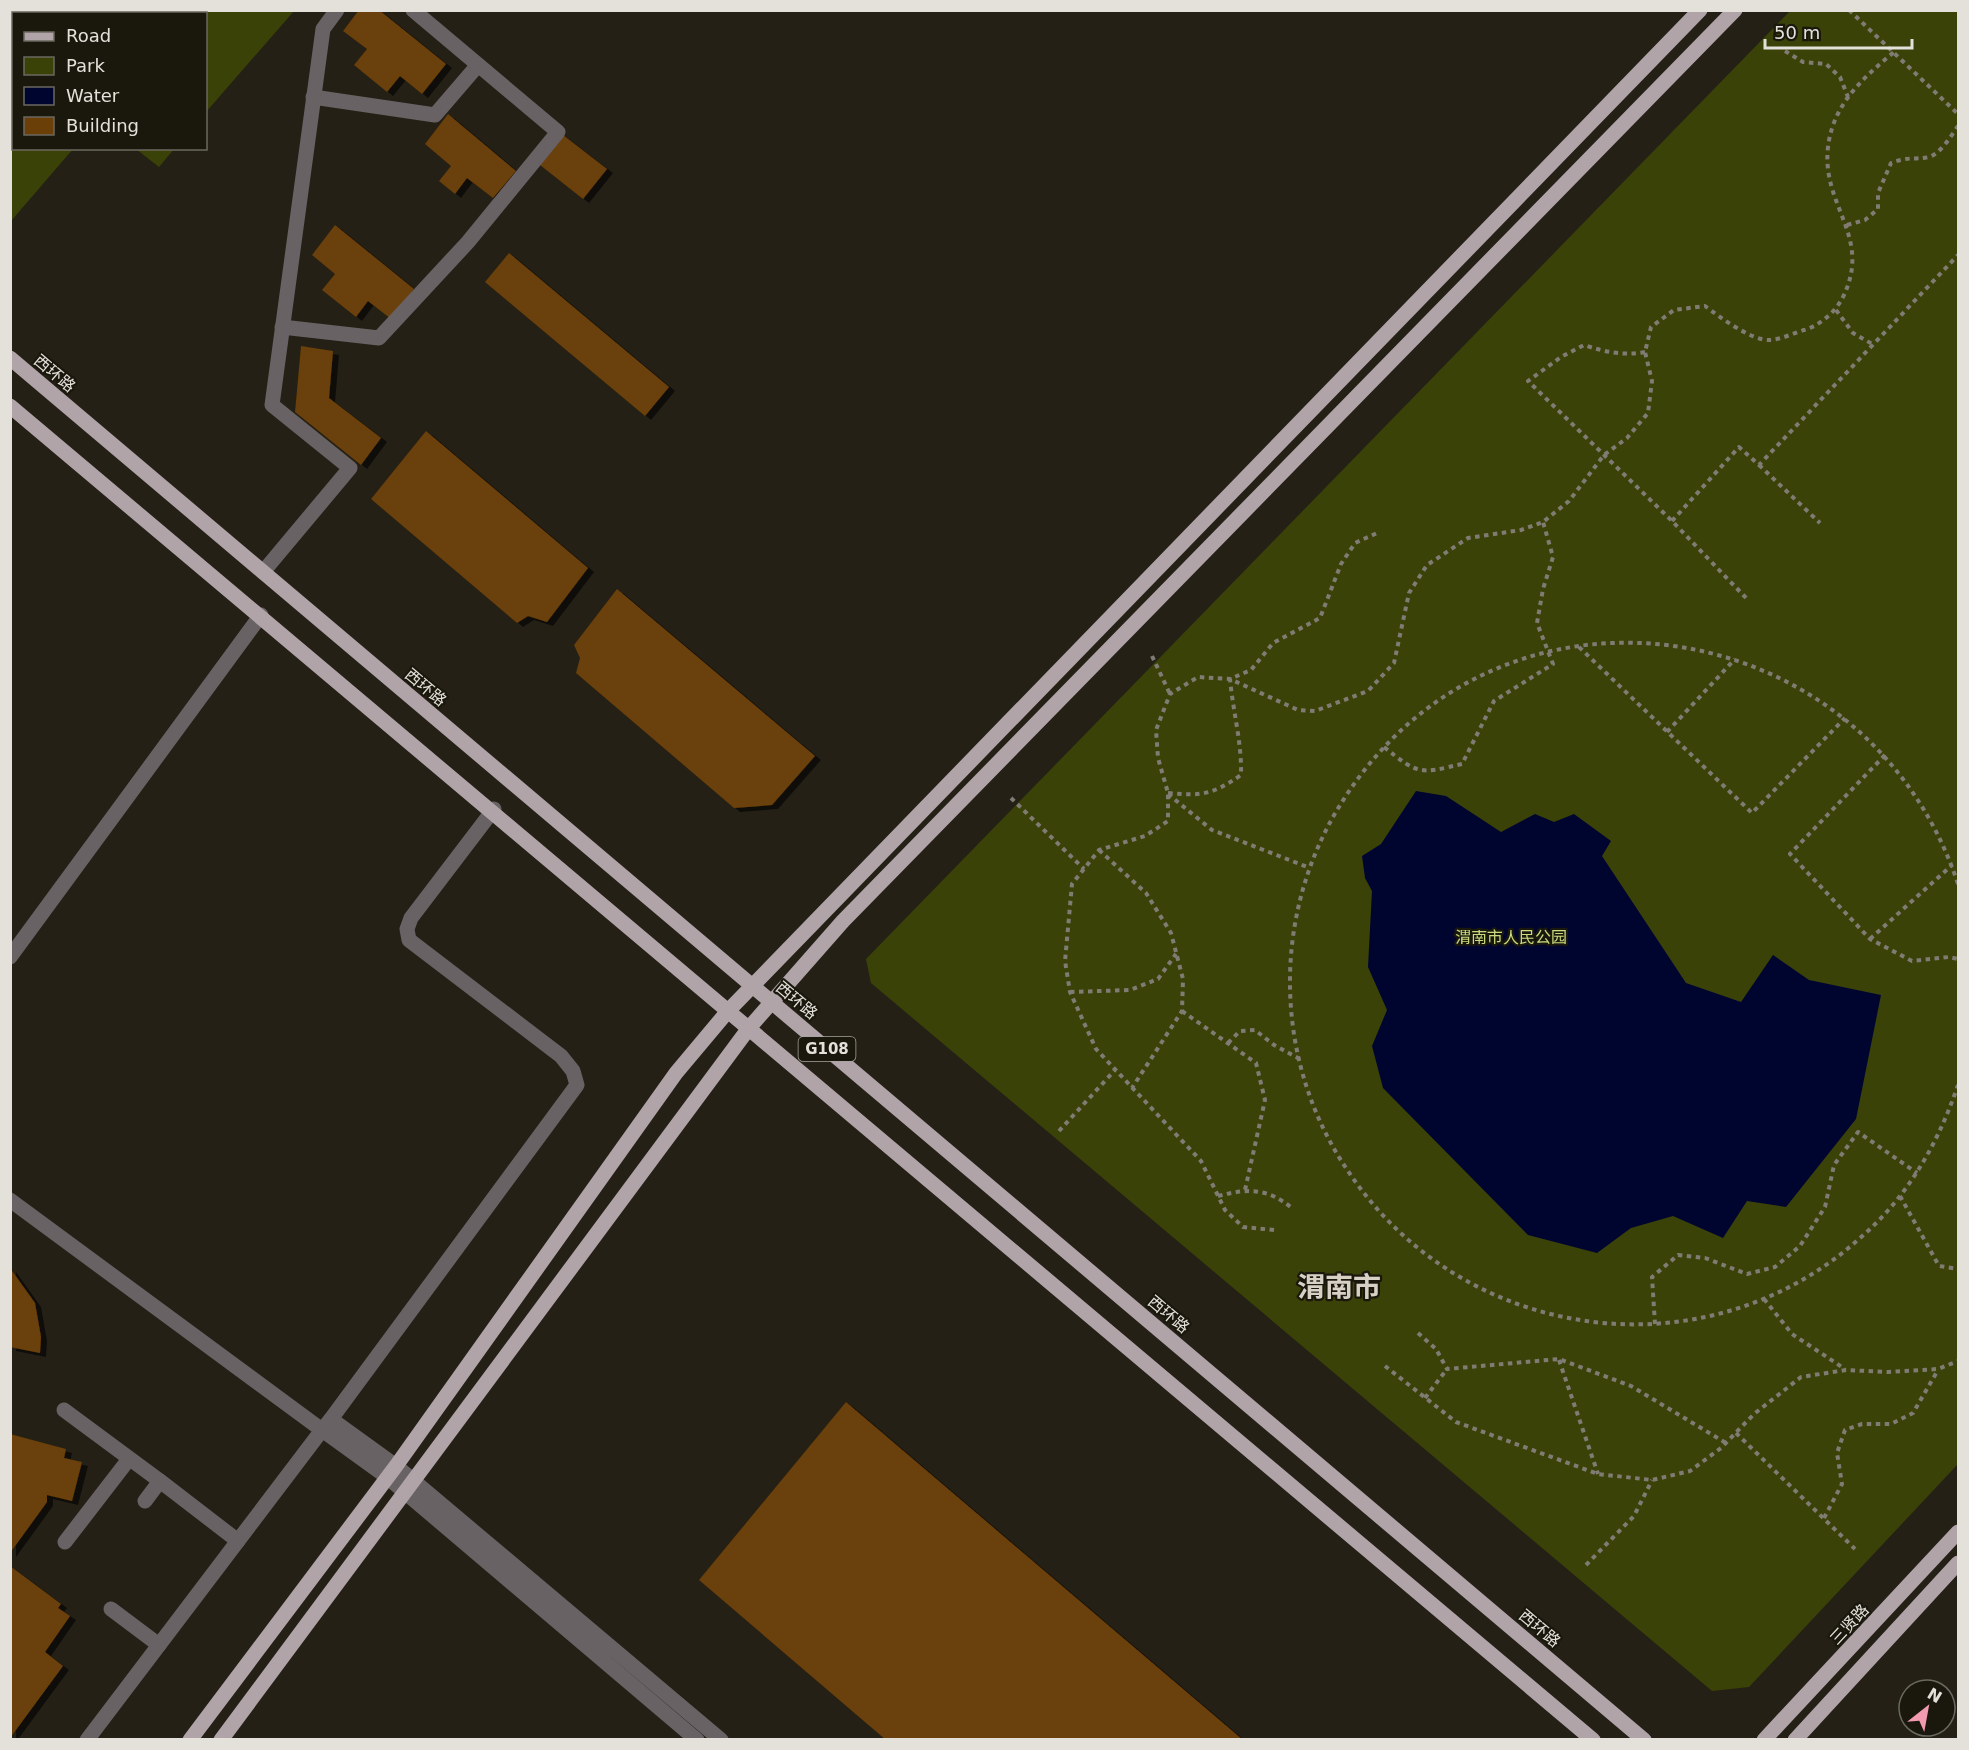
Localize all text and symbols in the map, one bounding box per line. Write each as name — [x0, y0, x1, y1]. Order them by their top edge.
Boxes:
legend — [12, 12, 207, 150]
scale bar — [1765, 12, 1912, 50]
text: 50 m — [1774, 22, 1820, 43]
text: Road — [66, 25, 111, 46]
text: Park — [66, 55, 105, 76]
text: Water — [66, 85, 120, 106]
text: Building — [66, 115, 139, 136]
street label: 西环路 — [30, 351, 79, 396]
street label: 西环路 — [401, 665, 450, 710]
park label: 渭南市人民公园 — [1455, 928, 1567, 947]
street label: 西环路 — [772, 978, 821, 1023]
road number: G108 — [798, 1037, 856, 1061]
district label: 渭南市 — [1297, 1271, 1381, 1304]
street label: 西环路 — [1144, 1292, 1193, 1337]
street label: 三贤路 — [1826, 1600, 1873, 1648]
street label: 西环路 — [1515, 1606, 1564, 1651]
north arrow — [1897, 1678, 1957, 1738]
text: N — [1924, 1684, 1945, 1707]

